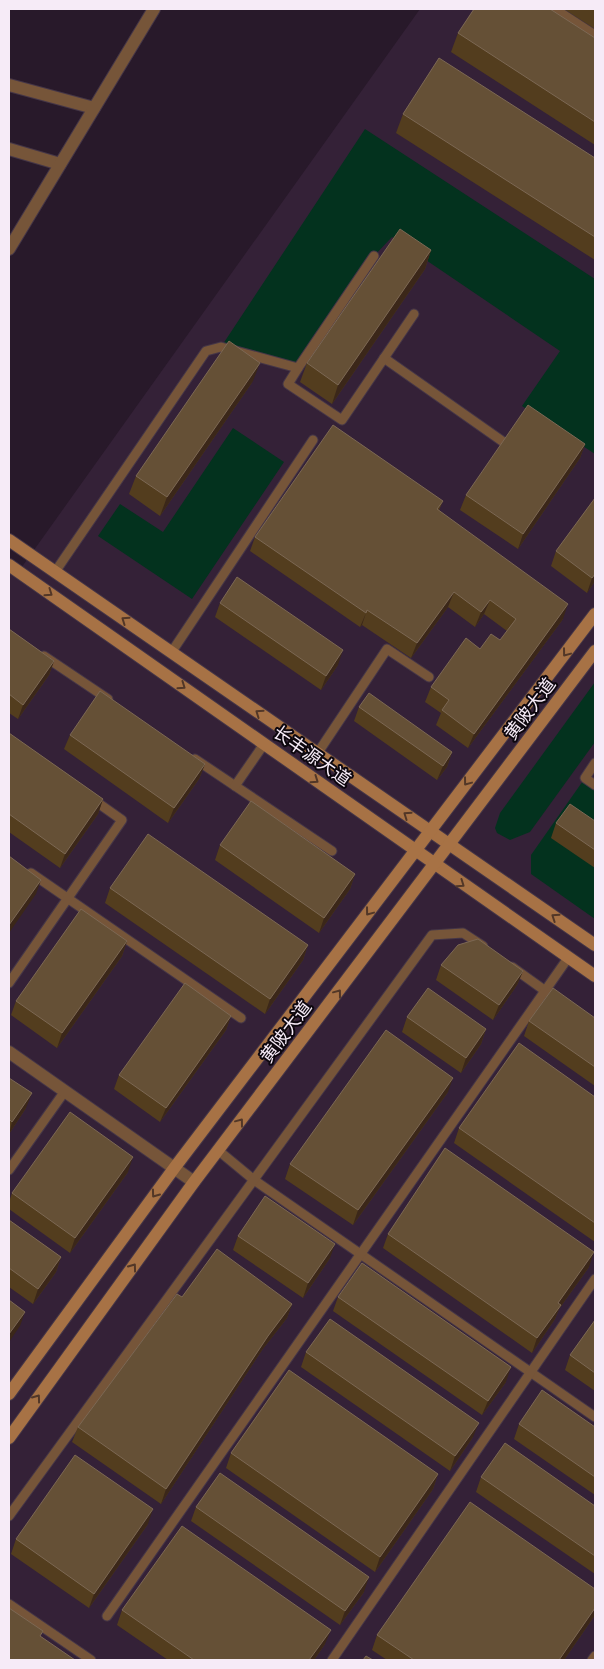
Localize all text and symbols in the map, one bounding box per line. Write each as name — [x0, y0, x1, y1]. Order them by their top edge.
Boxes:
one-way arrow — [43, 587, 53, 596]
one-way arrow — [121, 617, 131, 626]
one-way arrow — [563, 647, 571, 656]
street label: 黄陂大道 — [498, 672, 561, 745]
one-way arrow — [176, 680, 185, 689]
one-way arrow — [255, 710, 264, 719]
street label: 长丰源大道 — [268, 720, 356, 792]
one-way arrow — [309, 774, 318, 783]
one-way arrow — [465, 776, 473, 785]
one-way arrow — [403, 812, 412, 821]
one-way arrow — [456, 878, 465, 887]
one-way arrow — [367, 906, 375, 915]
one-way arrow — [551, 914, 561, 923]
one-way arrow — [332, 989, 341, 999]
street label: 黄陂大道 — [254, 995, 317, 1068]
one-way arrow — [235, 1119, 243, 1128]
one-way arrow — [152, 1188, 161, 1198]
one-way arrow — [127, 1263, 136, 1273]
one-way arrow — [31, 1394, 40, 1404]

